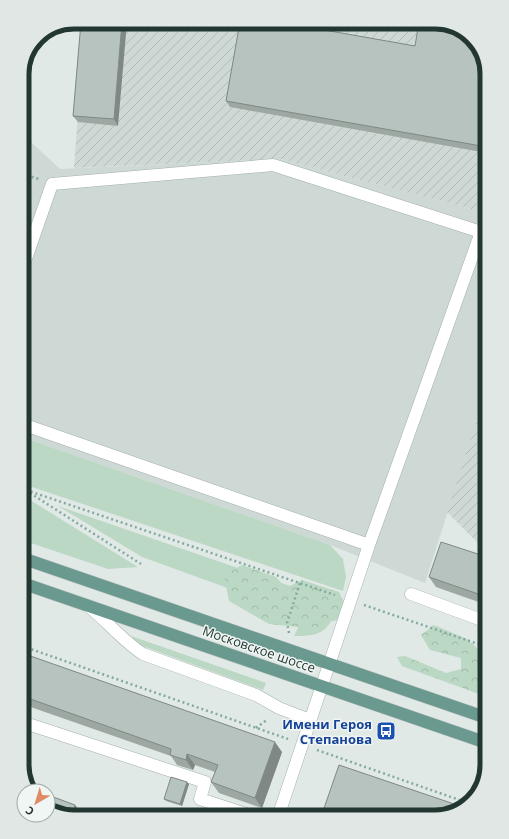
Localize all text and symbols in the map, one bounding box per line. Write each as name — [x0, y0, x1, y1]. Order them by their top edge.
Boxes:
street label: Московское шоссе — [200, 621, 318, 677]
place label: Имени Героя Степанова — [282, 715, 372, 748]
bus stop icon: Имени Героя Степанова — [375, 720, 397, 742]
north arrow — [16, 783, 56, 823]
text: С — [22, 803, 37, 819]

